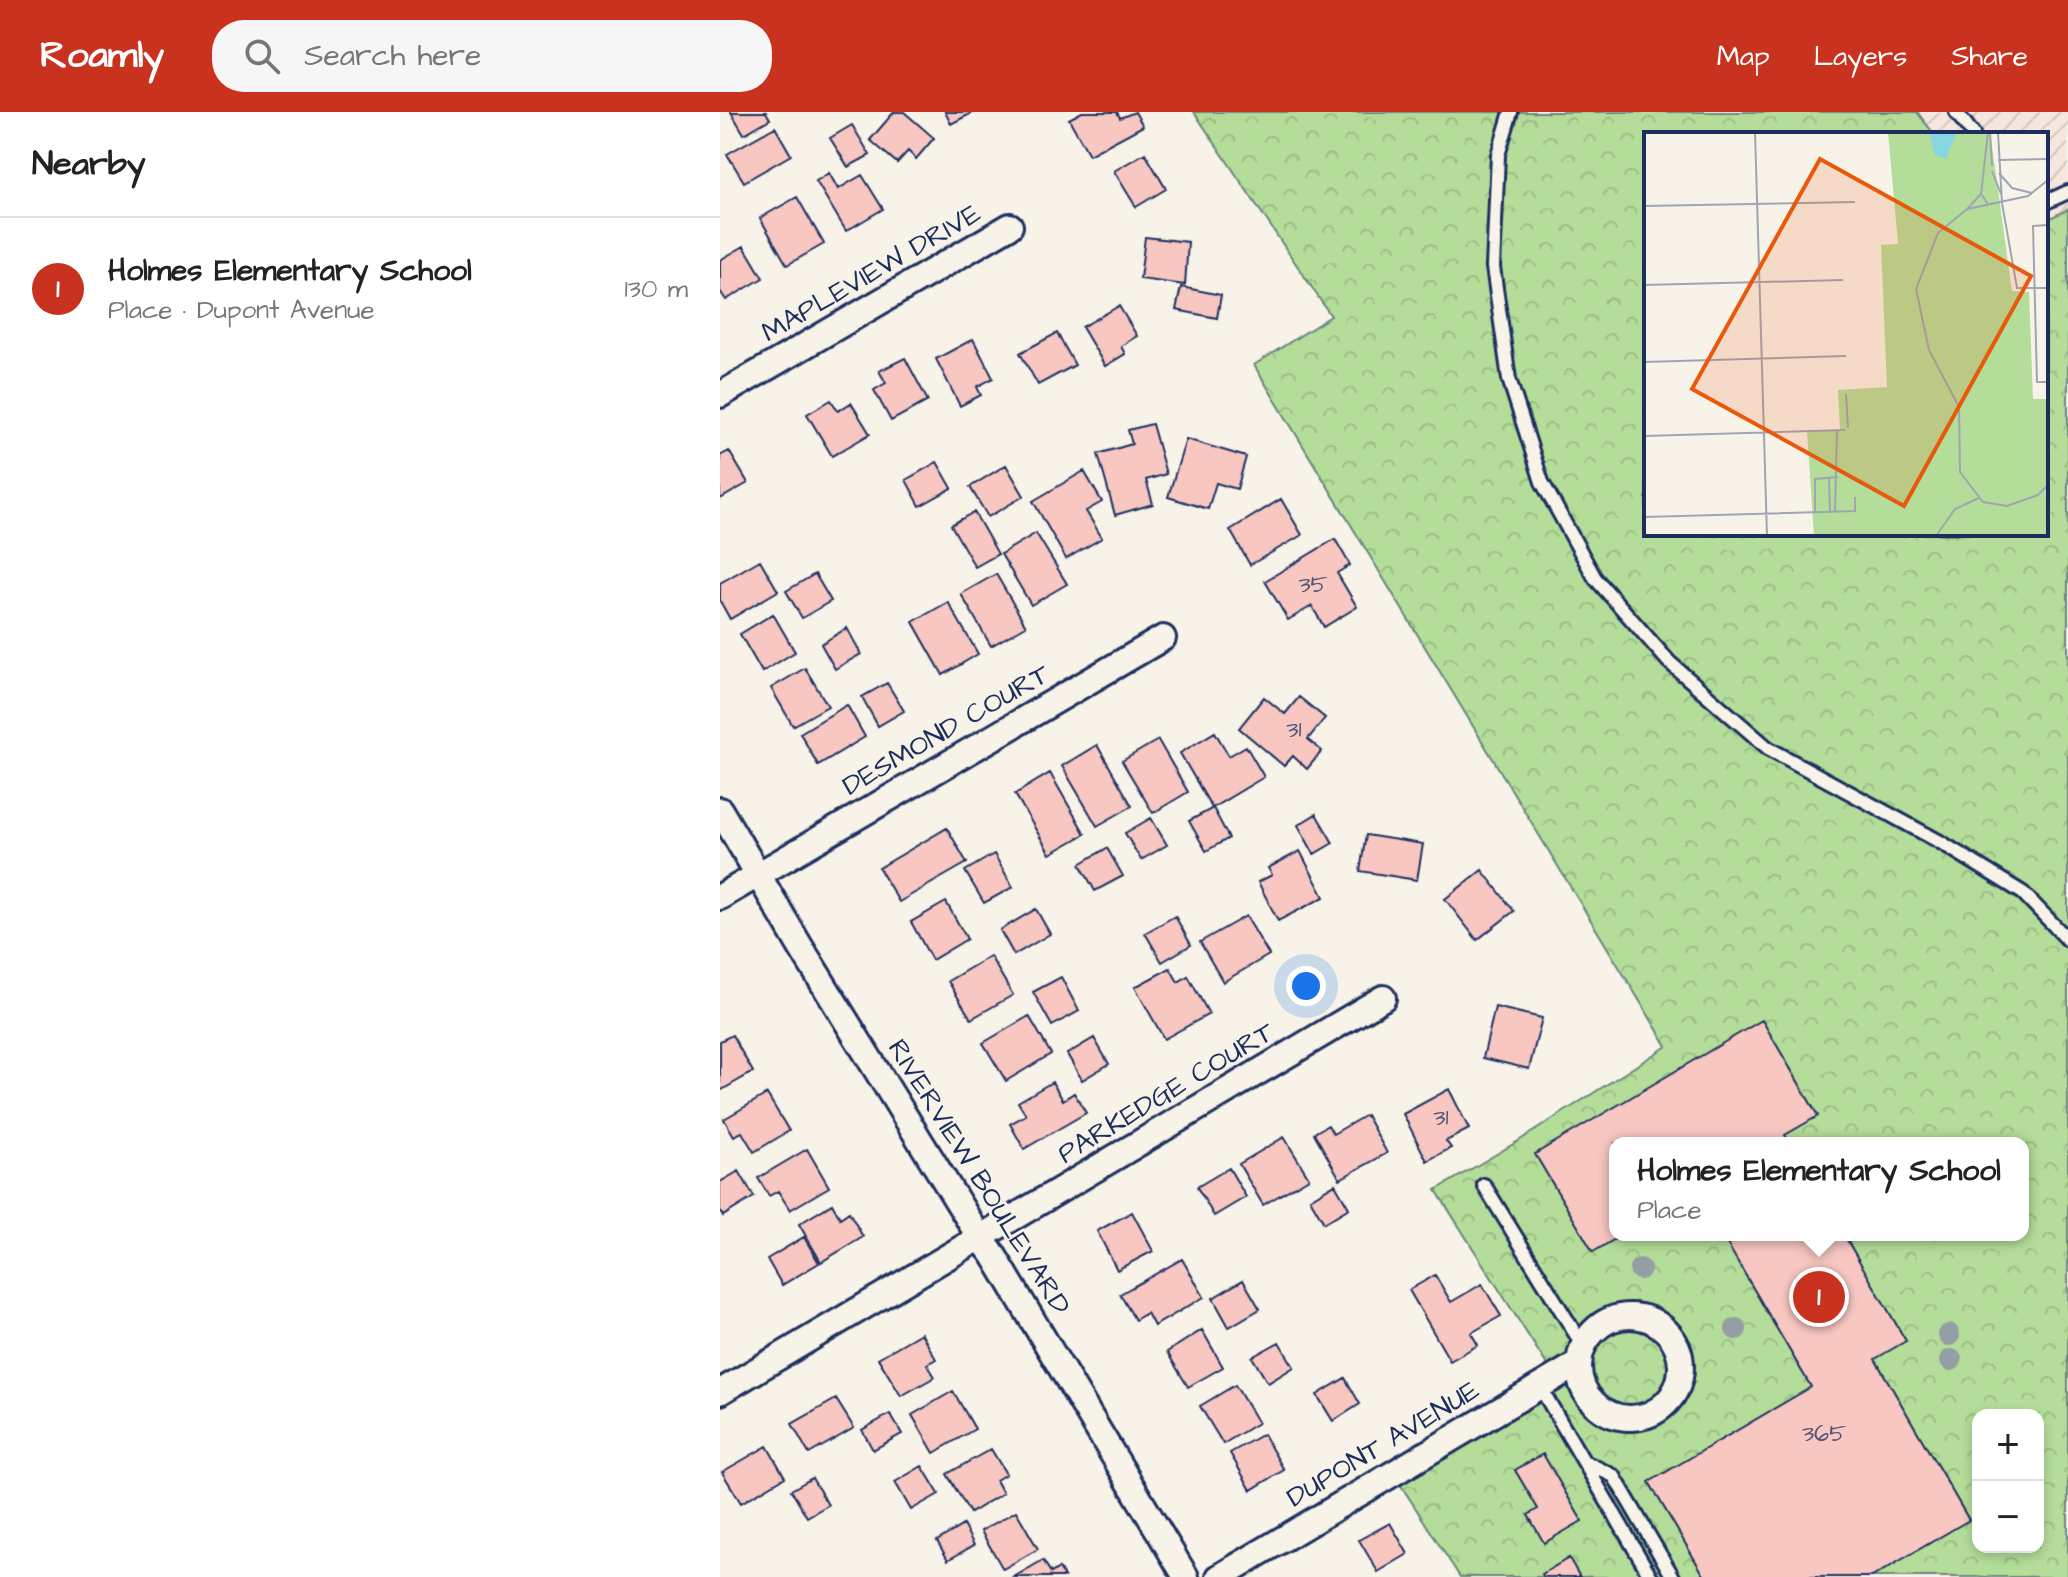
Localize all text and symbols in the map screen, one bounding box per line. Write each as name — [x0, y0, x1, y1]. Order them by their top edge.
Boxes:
search box — [212, 20, 772, 92]
text: Roamly — [40, 30, 164, 82]
icon: search — [240, 34, 284, 78]
text: Search here — [304, 35, 481, 77]
text: Map — [1717, 37, 1770, 76]
text: Layers — [1814, 37, 1907, 76]
text: Share — [1951, 37, 2028, 76]
inset map — [1644, 132, 2048, 536]
text: Nearby — [32, 140, 146, 188]
street label: MAPLEVIEW DRIVE — [754, 194, 988, 352]
text: Holmes Elementary School — [108, 250, 472, 292]
text: 1 — [56, 271, 60, 307]
text: 130 m — [624, 271, 688, 307]
text: Place · Dupont Avenue — [108, 292, 374, 328]
house number: 35 — [1298, 568, 1328, 602]
street label: DESMOND COURT — [835, 655, 1057, 805]
house number: 31 — [1286, 713, 1302, 747]
your location — [1286, 966, 1326, 1006]
street label: PARKEDGE COURT — [1050, 1013, 1282, 1173]
street label: RIVERVIEW BOULEVARD — [878, 1032, 1080, 1322]
house number: 31 — [1433, 1101, 1449, 1135]
popup — [1609, 1137, 2029, 1241]
text: Holmes Elementary School — [1637, 1150, 2001, 1192]
text: Place — [1637, 1192, 1702, 1228]
pin: 1 — [1793, 1267, 1845, 1327]
street label: DUPONT AVENUE — [1279, 1371, 1487, 1517]
map controls — [1972, 1409, 2044, 1553]
button: + — [1972, 1409, 2044, 1481]
house number: 365 — [1802, 1417, 1846, 1451]
button: − — [1972, 1481, 2044, 1553]

